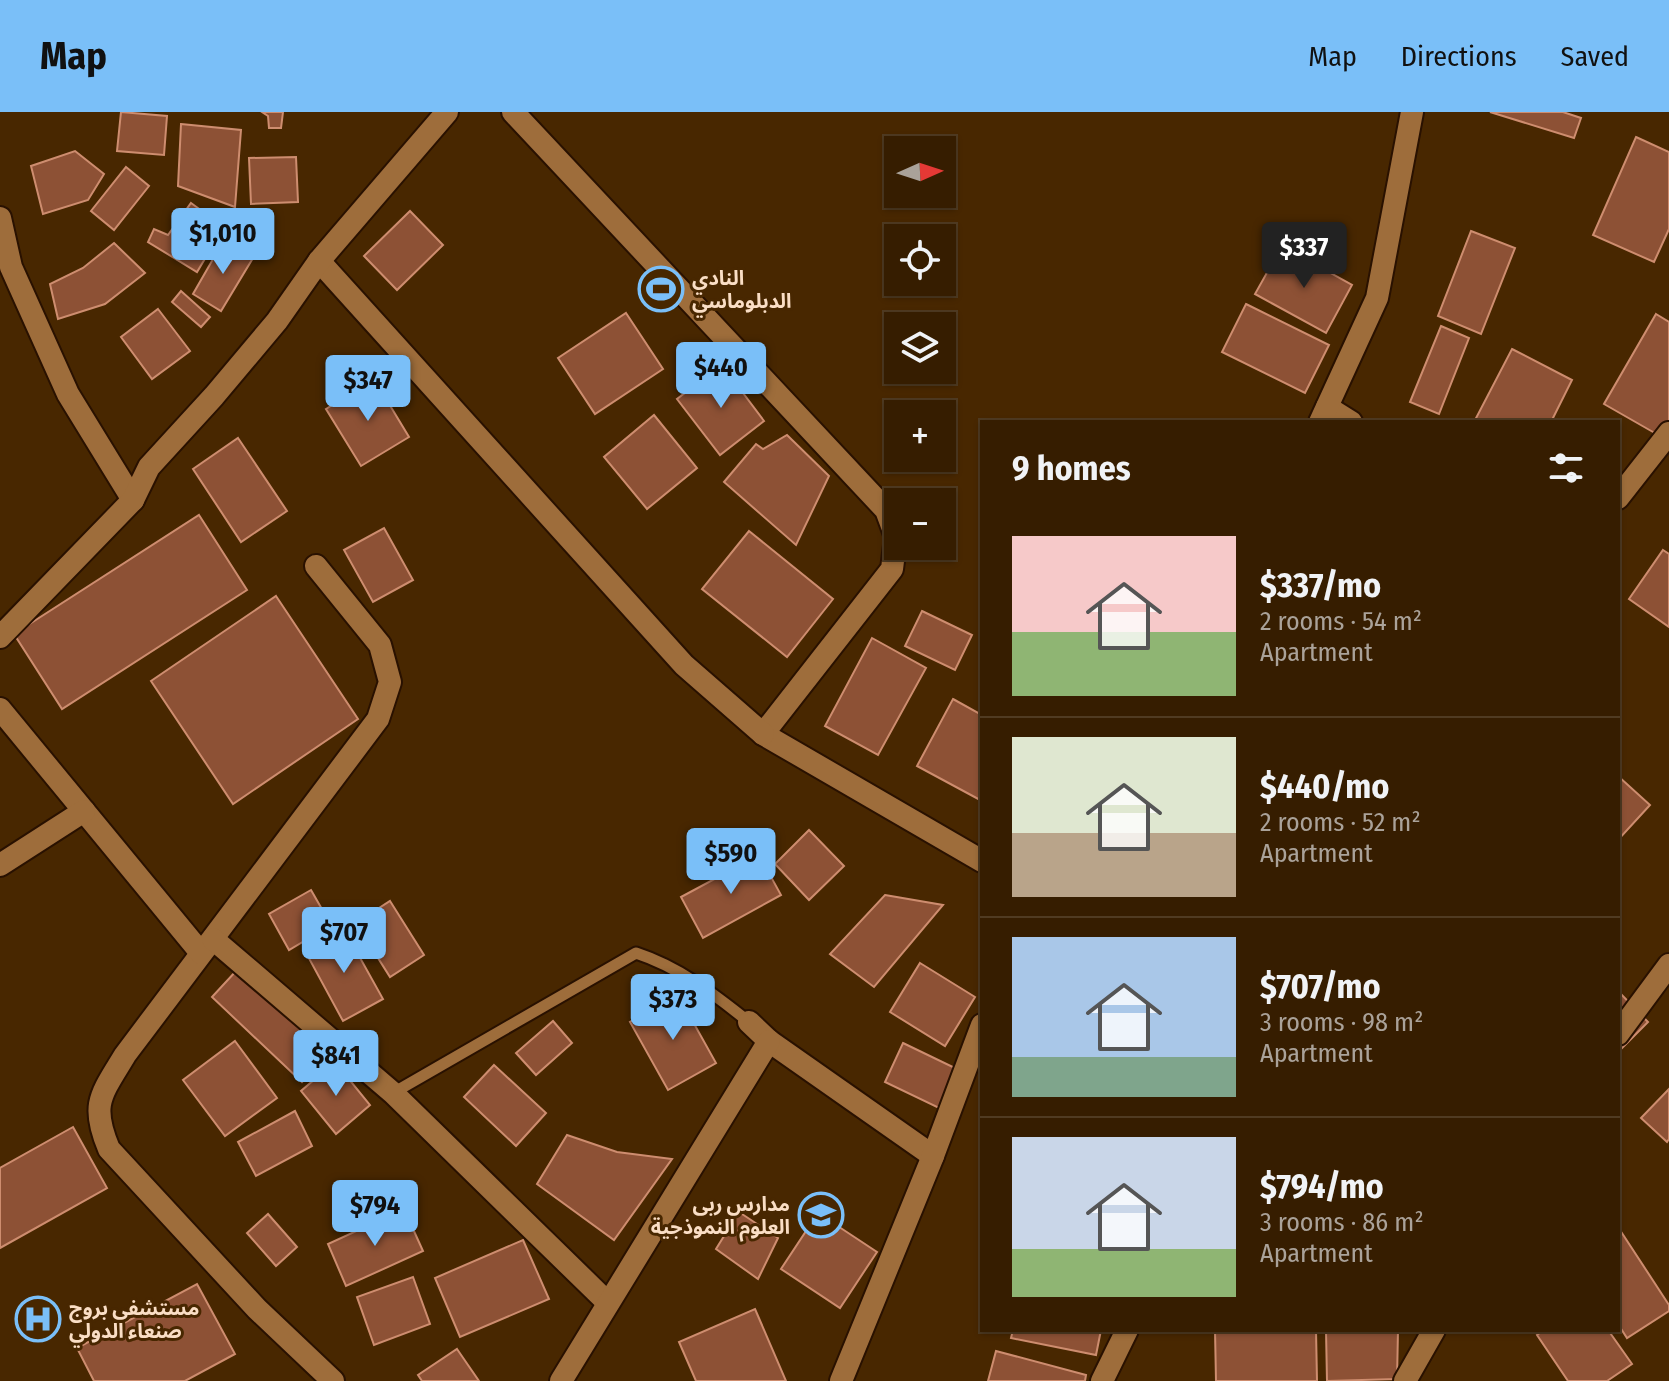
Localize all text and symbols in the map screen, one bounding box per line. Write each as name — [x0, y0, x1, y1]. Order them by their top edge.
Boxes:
text: Map — [40, 33, 107, 79]
text: Map — [1308, 40, 1357, 73]
text: Directions — [1401, 40, 1517, 73]
text: Saved — [1561, 40, 1629, 73]
north arrow — [884, 136, 956, 208]
map controls — [884, 136, 956, 560]
pin: $1,010 — [158, 208, 288, 276]
text: $1,010 — [189, 218, 257, 249]
pin: $337 — [1257, 222, 1351, 290]
button: locate — [884, 224, 956, 296]
text: $337 — [1280, 232, 1328, 263]
sports icon: النادي الدبلوماسي — [637, 265, 685, 313]
place label: النادي الدبلوماسي — [692, 266, 792, 318]
button: layers — [884, 312, 956, 384]
pin: $440 — [674, 342, 768, 410]
text: $440 — [694, 352, 748, 383]
pin: $347 — [321, 355, 415, 423]
text: $347 — [343, 365, 393, 396]
button: + — [884, 400, 956, 472]
icon: filters — [1544, 446, 1588, 490]
text: 9 homes — [1012, 448, 1131, 489]
button: − — [884, 488, 956, 560]
text: $337/mo — [1260, 565, 1381, 606]
icon: home — [1076, 568, 1172, 664]
text: 2 rooms · 54 m² — [1260, 606, 1422, 637]
text: Apartment — [1260, 637, 1373, 668]
text: $440/mo — [1260, 766, 1389, 807]
icon: home — [1076, 769, 1172, 865]
text: 2 rooms · 52 m² — [1260, 807, 1421, 838]
pin: $590 — [684, 828, 778, 896]
text: $590 — [705, 838, 757, 869]
text: Apartment — [1260, 838, 1373, 869]
pin: $707 — [297, 907, 391, 975]
text: $707 — [320, 917, 368, 948]
text: $707/mo — [1260, 966, 1381, 1007]
icon: home — [1076, 969, 1172, 1065]
pin: $373 — [626, 974, 720, 1042]
text: $373 — [649, 984, 697, 1015]
text: 3 rooms · 98 m² — [1260, 1007, 1423, 1038]
pin: $841 — [289, 1030, 383, 1098]
text: Apartment — [1260, 1038, 1373, 1069]
text: $841 — [311, 1040, 361, 1071]
text: $794/mo — [1260, 1166, 1384, 1207]
icon: home — [1076, 1169, 1172, 1265]
pin: $794 — [328, 1180, 422, 1248]
text: $794 — [350, 1190, 400, 1221]
school or university icon: مدارس ربى العلوم النموذجية — [797, 1191, 845, 1239]
place label: مدارس ربى العلوم النموذجية — [651, 1192, 790, 1242]
text: 3 rooms · 86 m² — [1260, 1207, 1424, 1238]
text: Apartment — [1260, 1238, 1373, 1269]
hospital icon: مستشفى بروج صنعاء الدولي — [14, 1295, 62, 1343]
place label: مستشفى بروج صنعاء الدولي — [69, 1296, 199, 1348]

